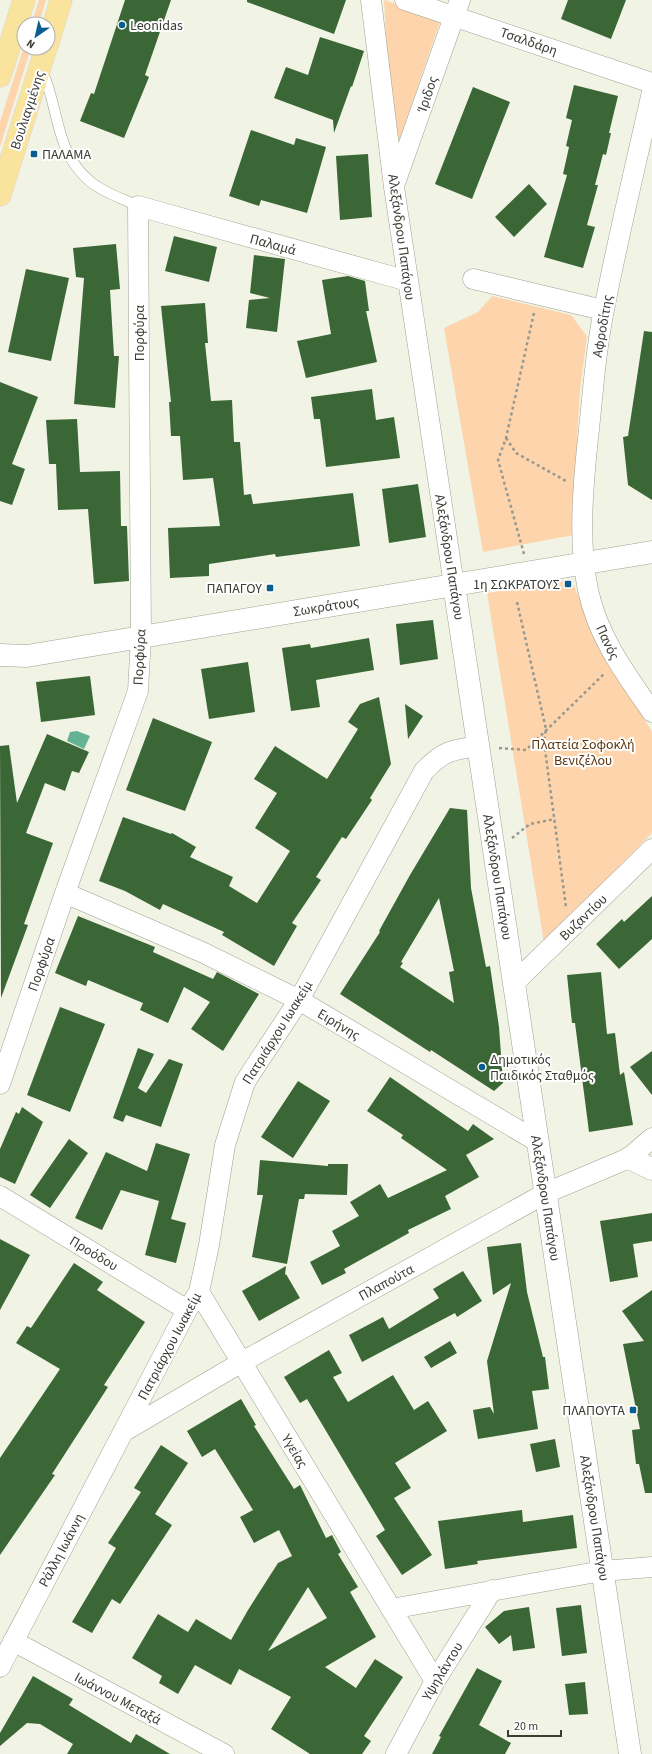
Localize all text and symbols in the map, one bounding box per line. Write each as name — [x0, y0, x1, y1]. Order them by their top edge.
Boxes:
north arrow — [16, 16, 56, 56]
place label: Leonidas — [130, 16, 183, 36]
marker: Leonidas — [117, 20, 127, 30]
street label: Τσαλδάρη — [497, 23, 560, 61]
text: N — [23, 36, 38, 52]
street label: Βουλιαγμένης — [6, 68, 50, 152]
street label: Ίριδος — [412, 73, 443, 116]
place label: ΠΑΛΑΜΑ — [42, 145, 91, 165]
marker: ΠΑΛΑΜΑ — [29, 149, 39, 159]
street label: Αλεξάνδρου Παπάγου — [382, 173, 420, 302]
street label: Παλαμά — [247, 229, 298, 261]
street label: Αφροδίτης — [588, 293, 618, 359]
street label: Πορφύρα — [130, 305, 150, 361]
street label: Αλεξάνδρου Παπάγου — [429, 493, 469, 622]
place label: 1η ΣΩΚΡΑΤΟΥΣ — [473, 575, 560, 595]
place label: ΠΑΠΑΓΟΥ — [207, 579, 262, 599]
marker: 1η ΣΩΚΡΑΤΟΥΣ — [563, 579, 573, 589]
marker: ΠΑΠΑΓΟΥ — [265, 583, 275, 593]
street label: Σωκράτους — [292, 592, 360, 622]
street label: Πανός — [590, 622, 624, 663]
street label: Πορφύρα — [129, 628, 151, 686]
park label: Πλατεία Σοφοκλή Βενιζέλου — [531, 735, 635, 771]
street label: Αλεξάνδρου Παπάγου — [477, 813, 517, 942]
street label: Βυζαντίου — [555, 890, 612, 946]
street label: Πορφύρα — [23, 934, 61, 994]
street label: Πατριάρχου Ιωακείμ — [238, 976, 318, 1088]
street label: Ειρήνης — [313, 1004, 364, 1045]
place label: Δημοτικός Παιδικός Σταθμός — [490, 1050, 594, 1086]
marker: Δημοτικός Παιδικός Σταθμός — [477, 1062, 487, 1072]
street label: Αλεξάνδρου Παπάγου — [525, 1134, 565, 1263]
street label: Προόδου — [65, 1231, 122, 1276]
street label: Πλαπούτα — [355, 1259, 418, 1306]
street label: Πατριάρχου Ιωακείμ — [133, 1289, 207, 1404]
place label: ΠΛΑΠΟΥΤΑ — [562, 1401, 625, 1421]
marker: ΠΛΑΠΟΥΤΑ — [628, 1405, 638, 1415]
street label: Υγείας — [276, 1430, 312, 1472]
street label: Αλεξάνδρου Παπάγου — [574, 1454, 614, 1583]
street label: Ράλλη Ιωάννη — [34, 1510, 90, 1591]
street label: Υψηλάντου — [417, 1638, 468, 1705]
street label: Ιωάννου Μεταξά — [71, 1668, 165, 1730]
scale bar — [508, 1712, 561, 1738]
text: 20 m — [514, 1718, 538, 1735]

